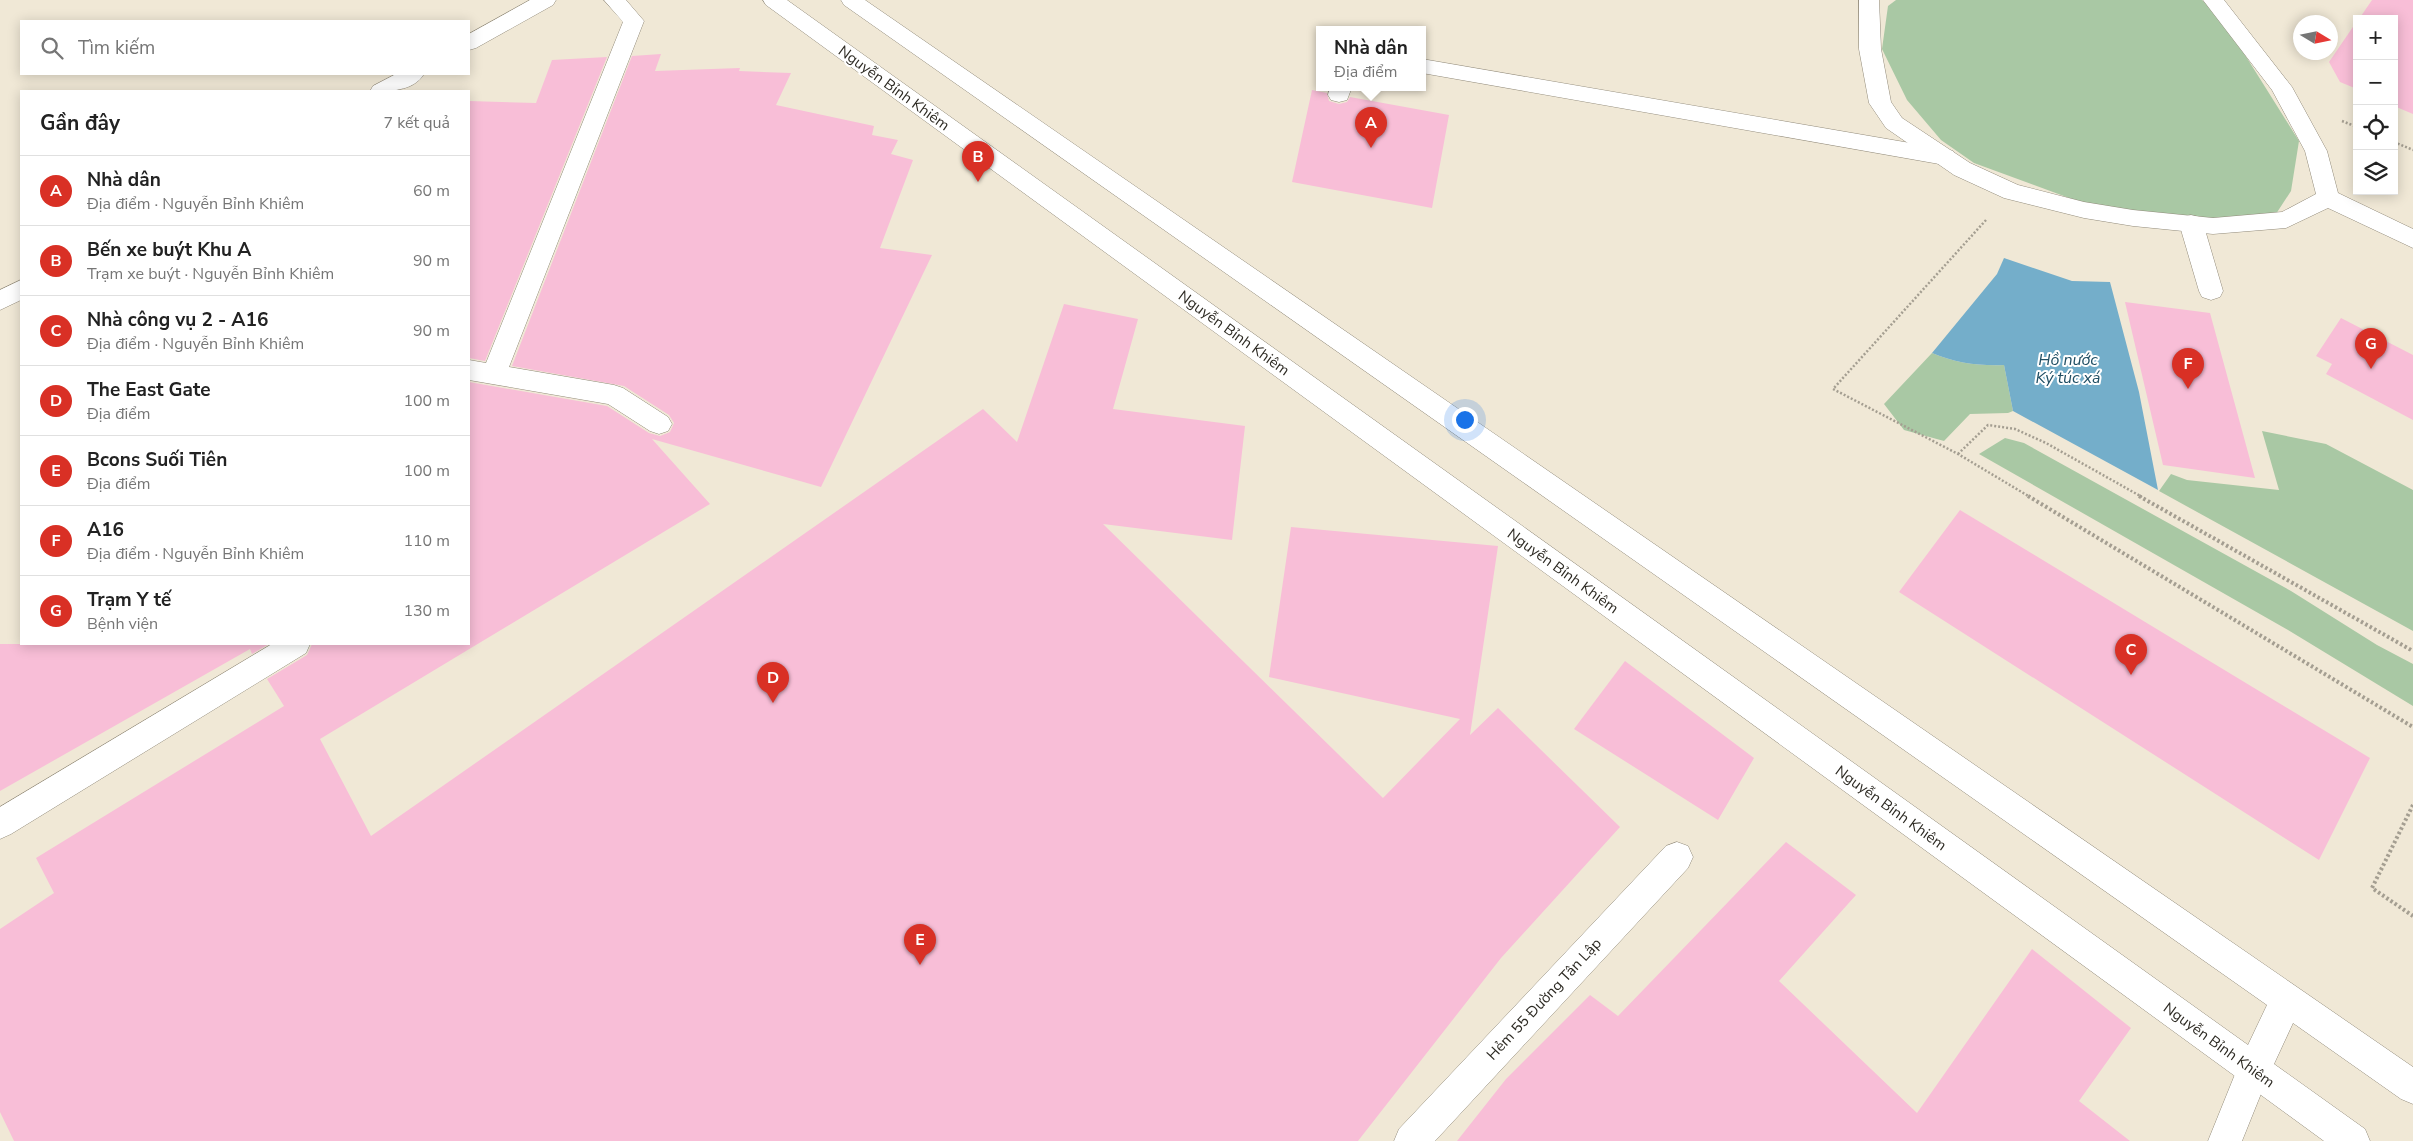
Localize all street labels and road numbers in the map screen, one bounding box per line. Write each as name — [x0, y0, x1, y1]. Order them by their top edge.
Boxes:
street label: Nguyễn Bỉnh Khiêm — [834, 41, 954, 135]
street label: Nguyễn Bỉnh Khiêm — [1174, 286, 1294, 380]
street label: Nguyễn Bỉnh Khiêm — [1503, 524, 1623, 618]
street label: Nguyễn Bỉnh Khiêm — [1831, 761, 1951, 855]
street label: Hẻm 55 Đường Tân Lập — [1482, 933, 1606, 1064]
street label: Nguyễn Bỉnh Khiêm — [2159, 998, 2279, 1092]

